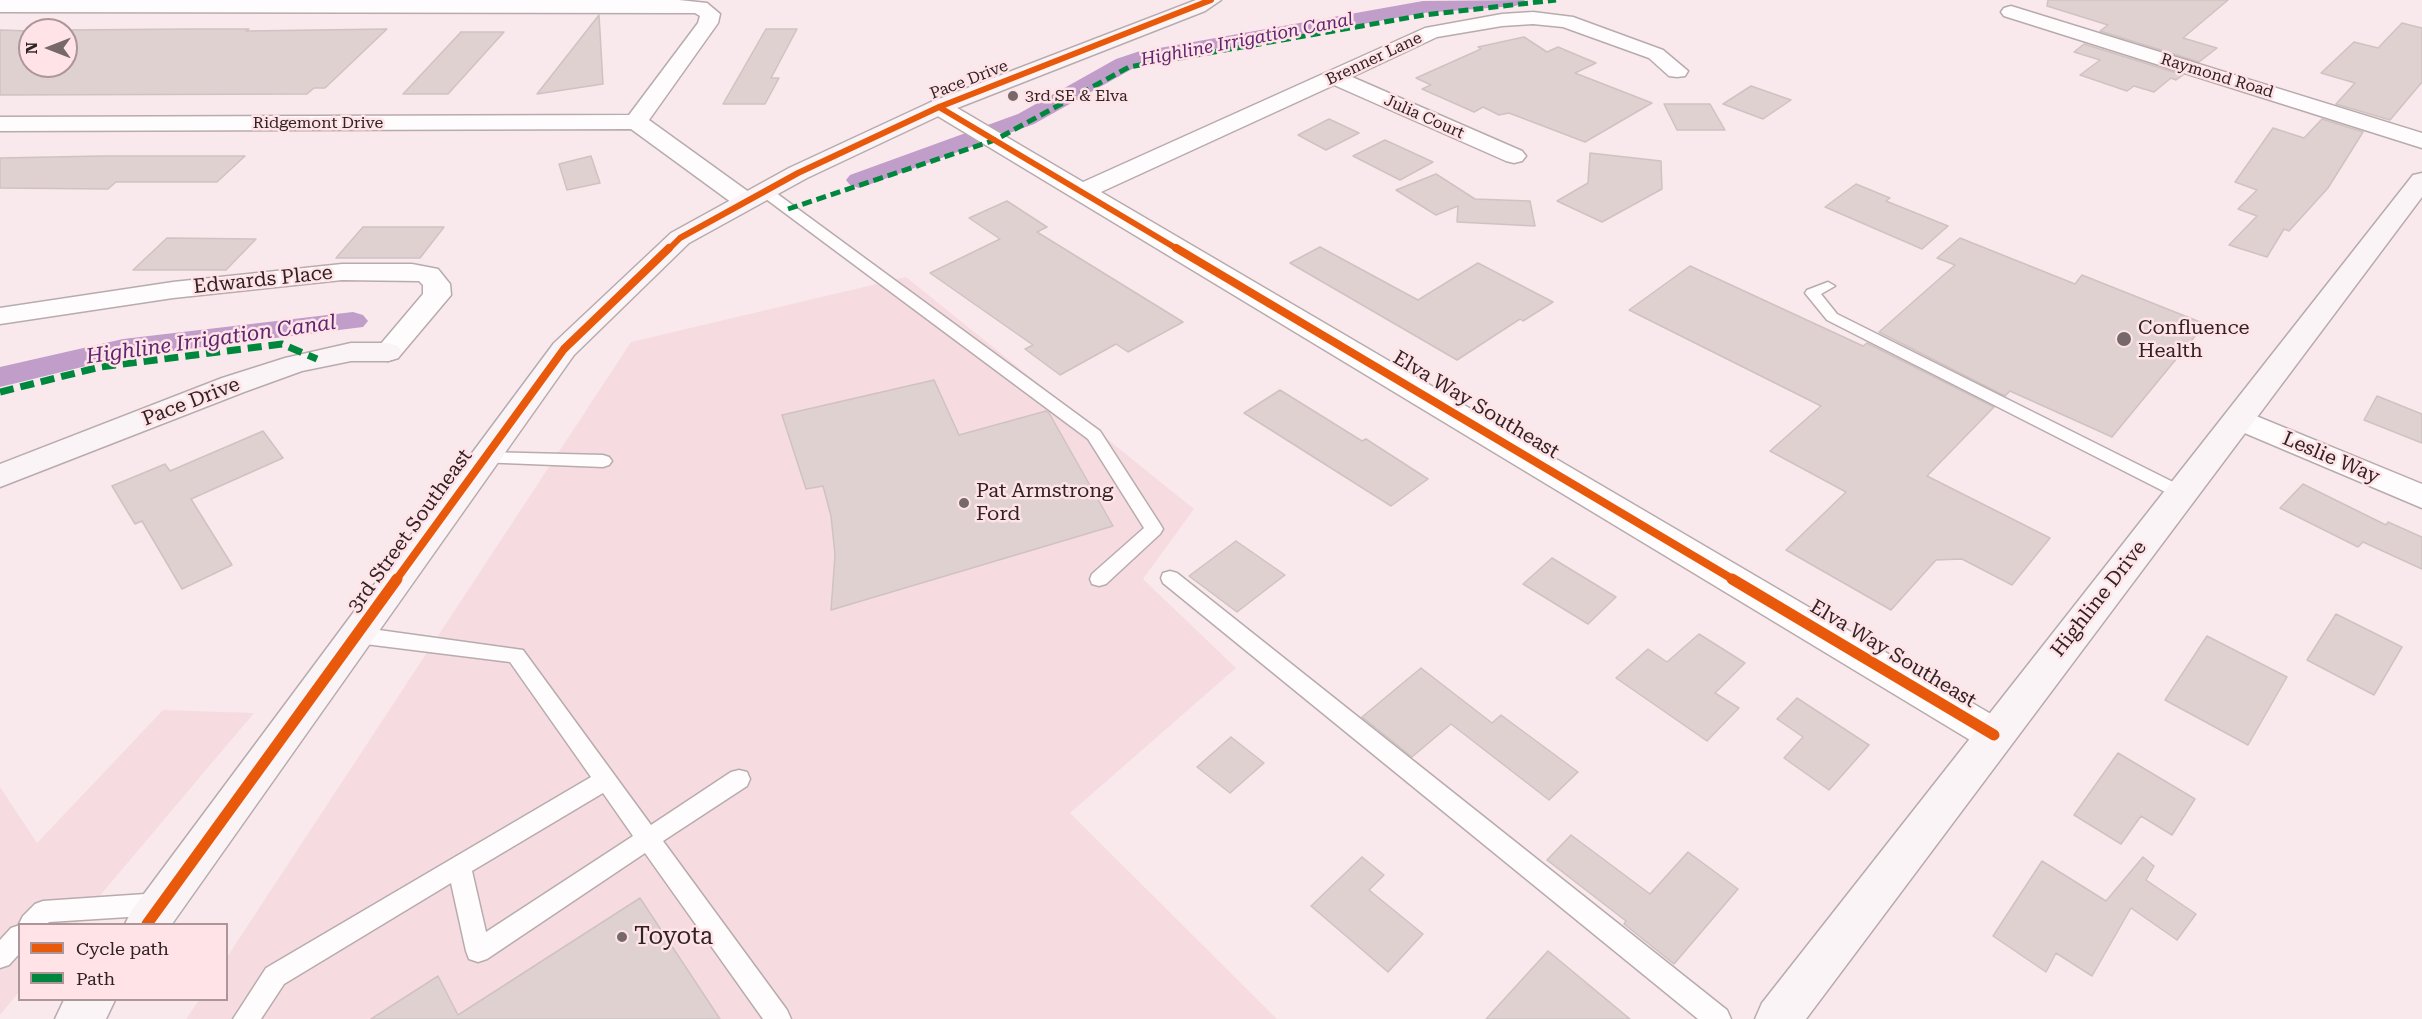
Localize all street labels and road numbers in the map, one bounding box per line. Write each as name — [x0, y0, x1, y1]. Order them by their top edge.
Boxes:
street label: Brenner Lane — [1323, 28, 1425, 90]
street label: Raymond Road — [2158, 50, 2276, 102]
street label: Pace Drive — [927, 56, 1011, 104]
street label: Julia Court — [1381, 91, 1467, 143]
street label: Ridgemont Drive — [253, 113, 383, 133]
street label: Edwards Place — [192, 261, 334, 299]
street label: Elva Way Southeast — [1389, 346, 1563, 464]
street label: Pace Drive — [139, 372, 243, 432]
street label: Leslie Way — [2279, 427, 2383, 489]
street label: 3rd Street Southeast — [343, 445, 477, 617]
street label: Highline Drive — [2046, 536, 2152, 662]
street label: Elva Way Southeast — [1806, 595, 1980, 713]

